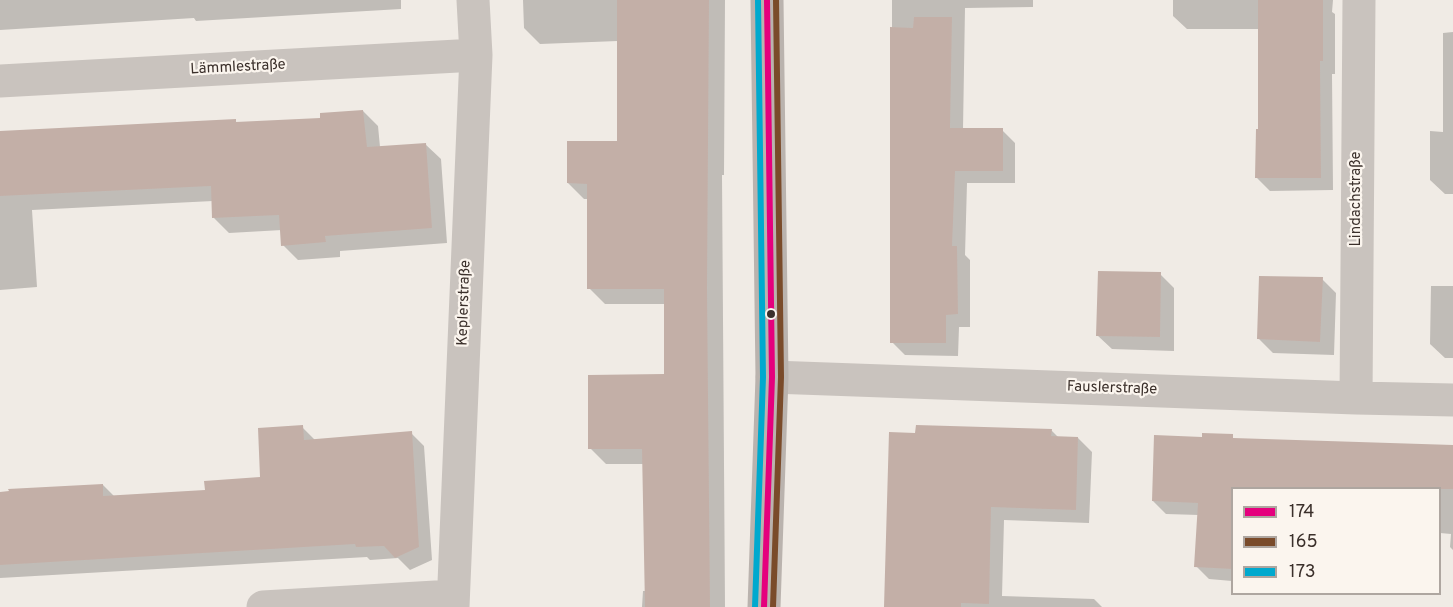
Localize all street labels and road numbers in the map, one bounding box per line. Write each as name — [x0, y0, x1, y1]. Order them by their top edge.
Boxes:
street label: Lämmlestraße — [190, 57, 286, 79]
street label: Lindachstraße — [1348, 151, 1366, 247]
street label: Keplerstraße — [455, 260, 475, 346]
street label: Fauslerstraße — [1067, 378, 1157, 400]

